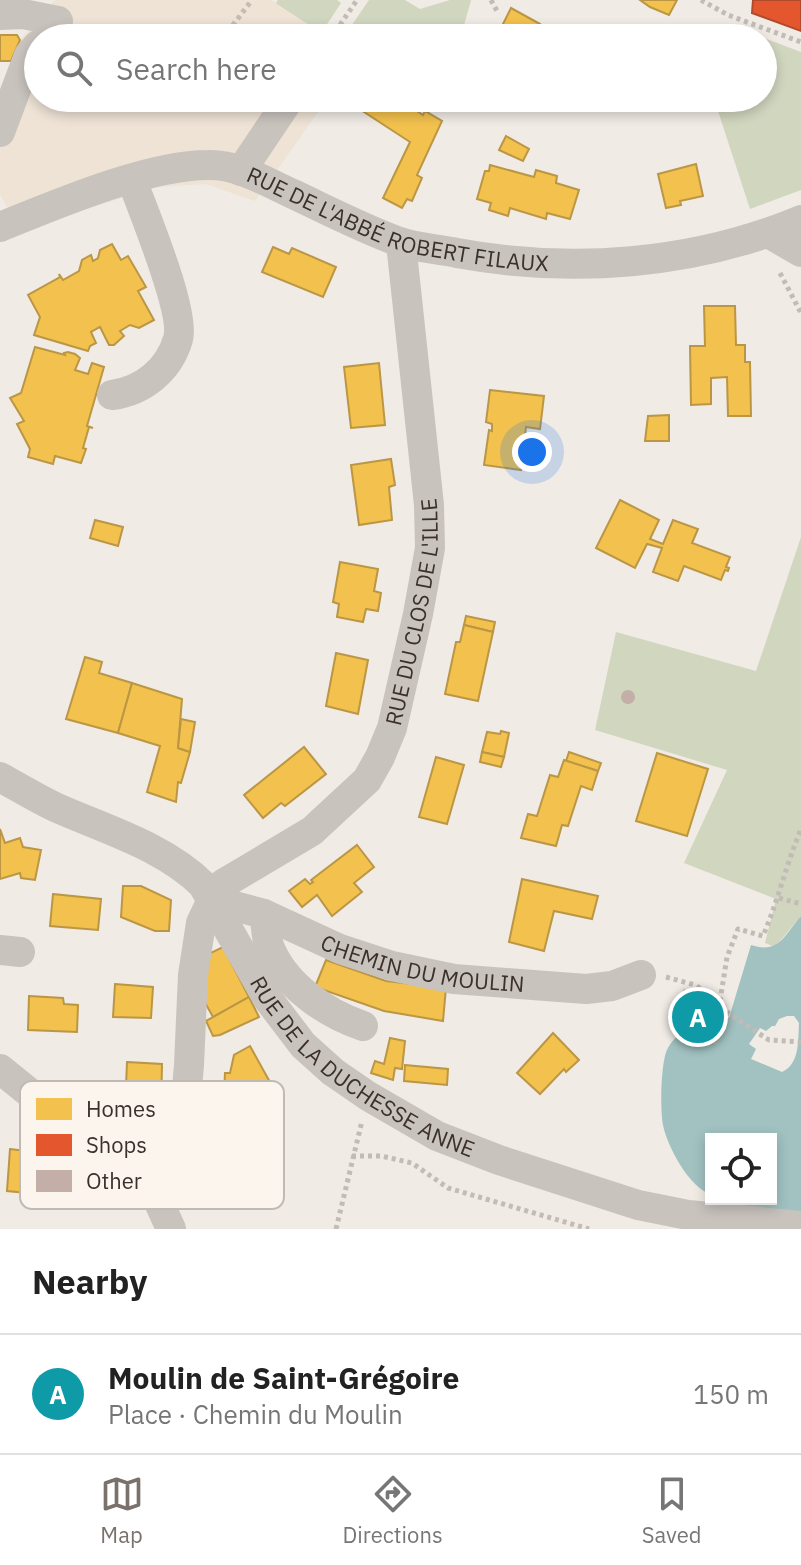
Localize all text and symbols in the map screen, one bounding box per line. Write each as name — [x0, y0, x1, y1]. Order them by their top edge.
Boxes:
search box — [24, 24, 777, 112]
icon: search — [52, 46, 96, 90]
text: Search here — [116, 49, 277, 88]
street label: RUE DE L'ABBÉ ROBERT FILAUX — [243, 159, 549, 277]
your location — [512, 432, 552, 472]
street label: RUE DU CLOS DE L'ILLE — [378, 497, 444, 728]
street label: CHEMIN DU MOULIN — [316, 927, 525, 998]
street label: RUE DE LA DUCHESSE ANNE — [244, 971, 479, 1163]
pin: A — [672, 987, 724, 1047]
legend — [20, 1081, 284, 1209]
text: Homes — [86, 1094, 156, 1123]
text: Shops — [86, 1130, 147, 1159]
map controls — [705, 1133, 777, 1205]
button: locate — [705, 1133, 777, 1205]
text: Other — [86, 1166, 142, 1195]
text: Nearby — [32, 1259, 147, 1303]
text: Moulin de Saint-Grégoire — [108, 1358, 459, 1397]
text: A — [49, 1377, 67, 1411]
text: 150 m — [693, 1377, 769, 1411]
text: Place · Chemin du Moulin — [108, 1397, 403, 1431]
tab: Map — [100, 1472, 144, 1549]
tab: Directions — [343, 1472, 443, 1549]
tab: Saved — [642, 1472, 701, 1549]

